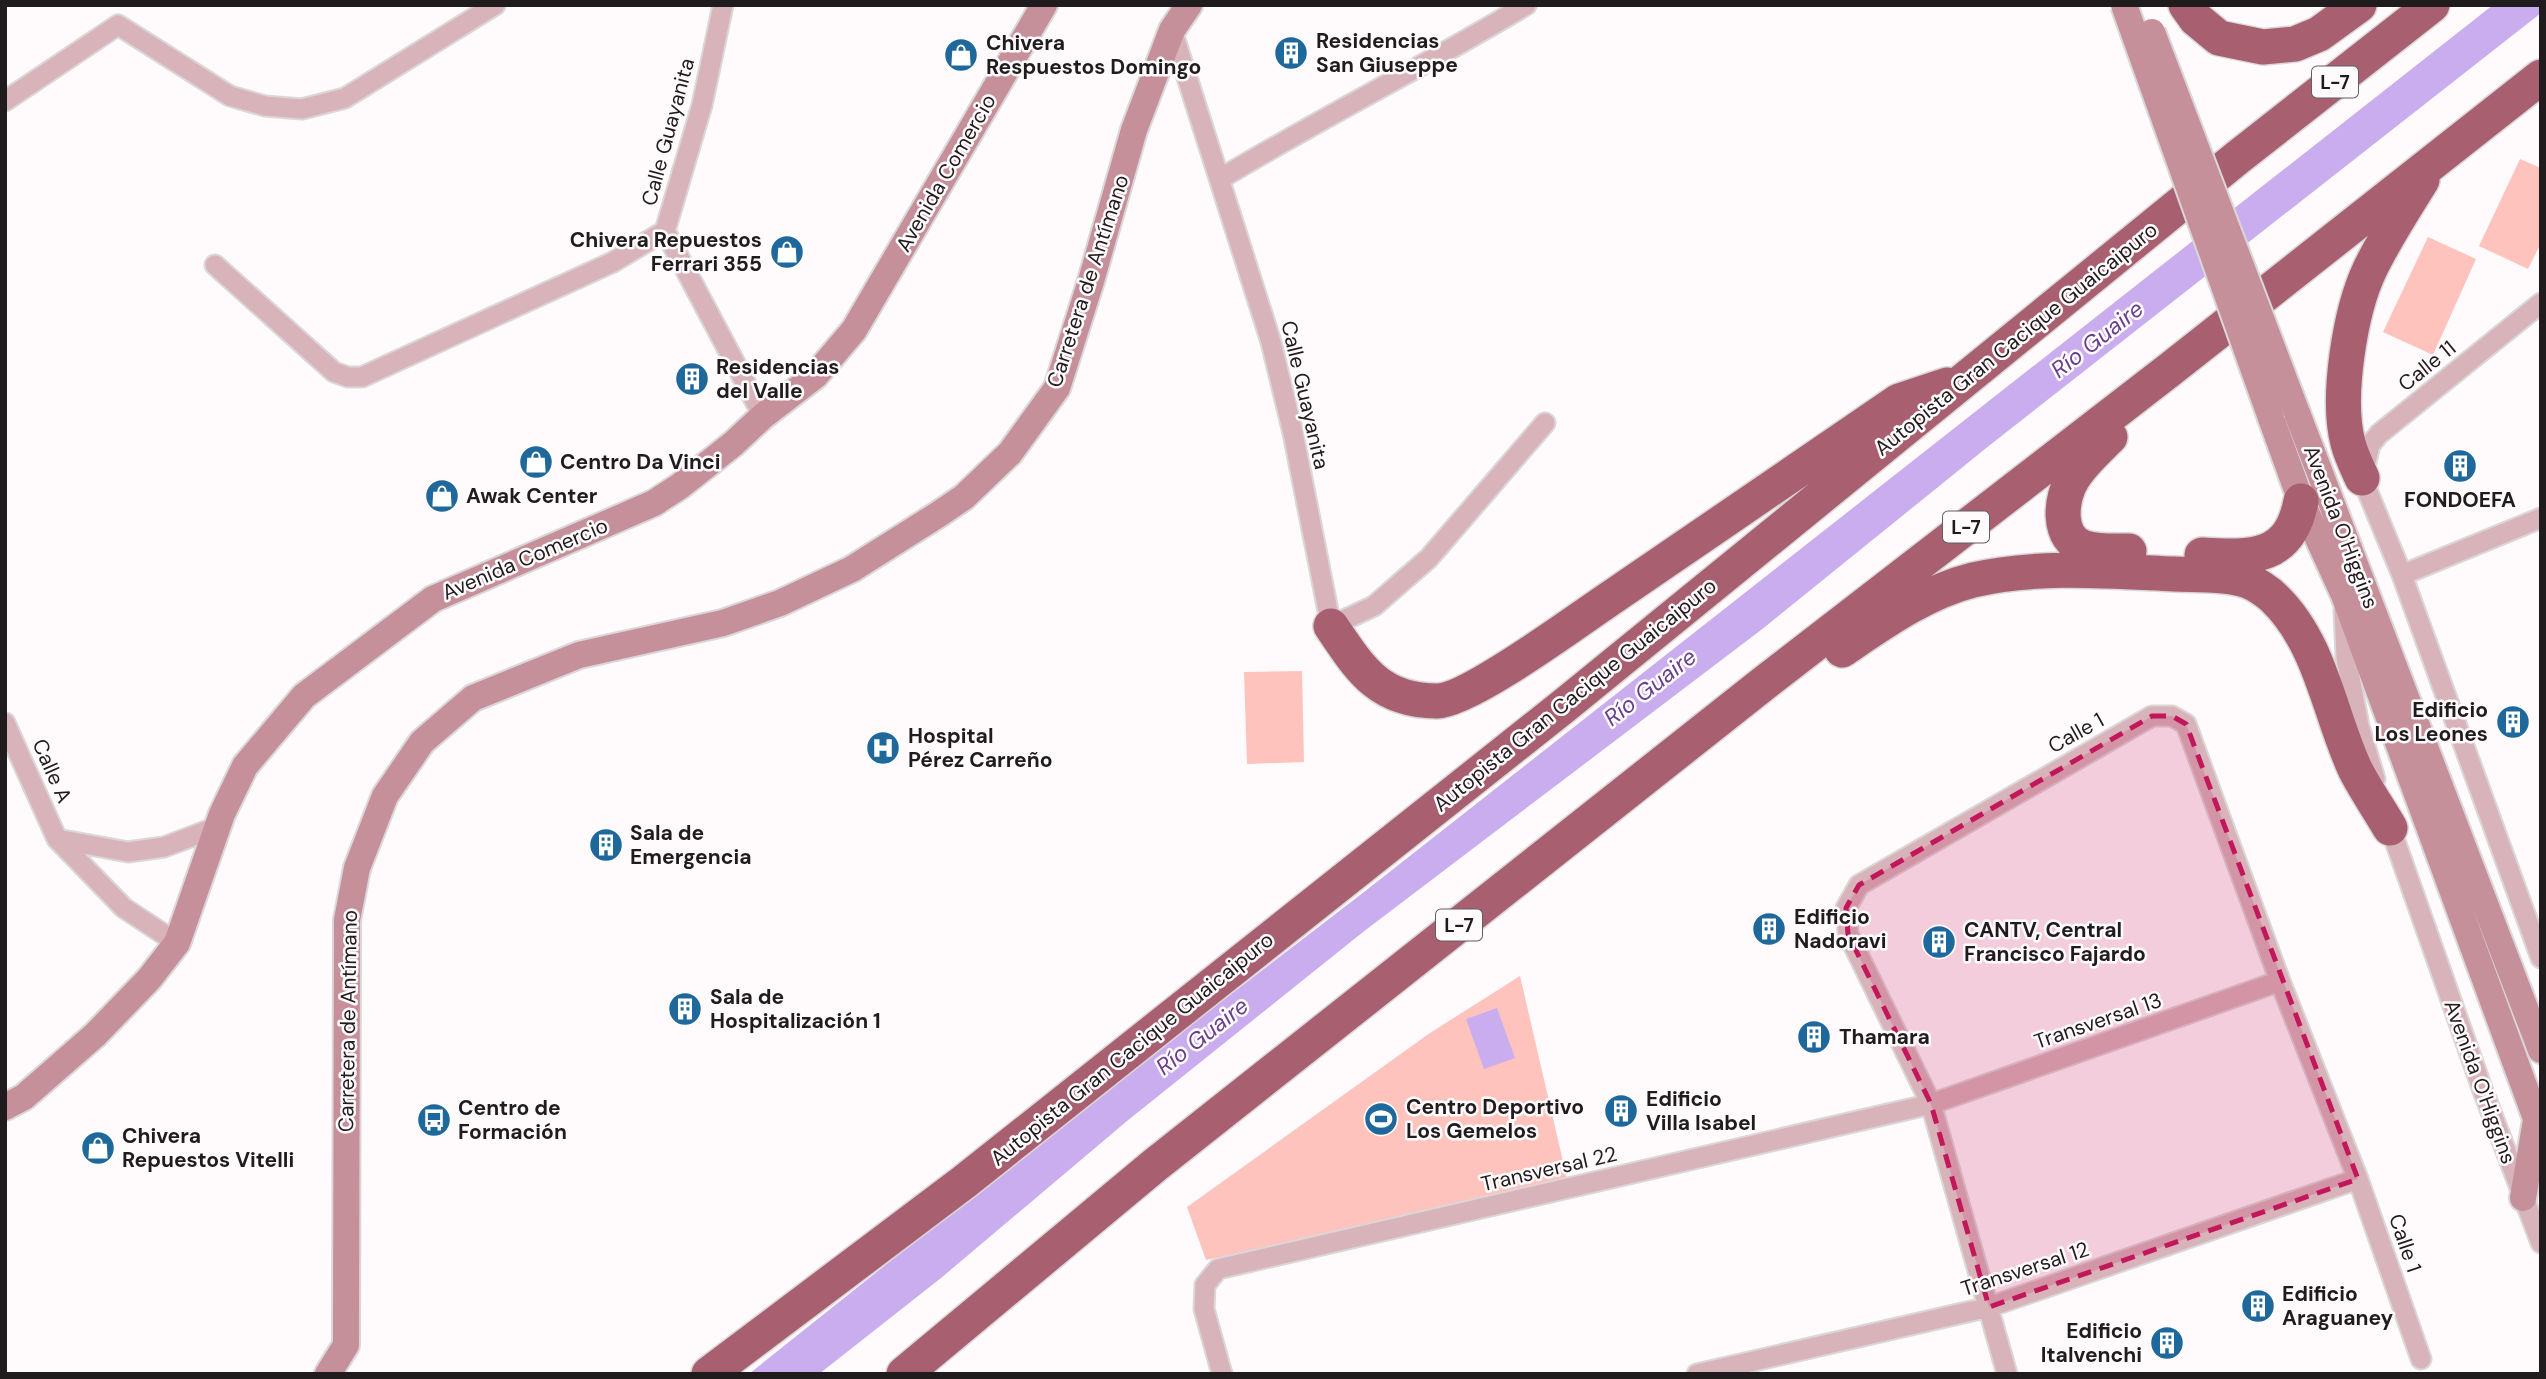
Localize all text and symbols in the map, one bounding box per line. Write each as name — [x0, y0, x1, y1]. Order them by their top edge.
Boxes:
place label: Residencias San Giuseppe — [1316, 27, 1458, 79]
place label: Chivera Respuestos Domingo — [986, 29, 1201, 81]
building icon: Residencias San Giuseppe — [1272, 34, 1310, 72]
shop icon: Chivera Respuestos Domingo — [942, 36, 980, 74]
street label: Calle Guayanita — [635, 55, 701, 209]
road number: L-7 — [2312, 66, 2358, 97]
street label: Avenida Comercio — [889, 89, 1003, 257]
street label: Carretera de Antímano — [1040, 171, 1136, 391]
street label: Autopista Gran Cacique Guaicaipuro — [1869, 216, 2163, 462]
place label: Chivera Repuestos Ferrari 355 — [570, 226, 762, 278]
shop icon: Chivera Repuestos Ferrari 355 — [768, 233, 806, 271]
water label: Río Guaire — [2045, 294, 2149, 384]
street label: Calle Guayanita — [1274, 318, 1336, 472]
street label: Calle 11 — [2392, 334, 2462, 398]
place label: Residencias del Valle — [716, 353, 840, 405]
building icon: Residencias del Valle — [673, 360, 711, 398]
street label: Avenida O'Higgins — [2297, 441, 2385, 613]
shop icon: Centro Da Vinci — [517, 443, 555, 481]
building icon: FONDOEFA — [2441, 447, 2479, 485]
place label: Centro Da Vinci — [560, 448, 720, 476]
shop icon: Awak Center — [423, 477, 461, 515]
place label: Awak Center — [466, 482, 598, 510]
place label: FONDOEFA — [2404, 486, 2516, 514]
street label: Avenida Comercio — [438, 511, 612, 607]
road number: L-7 — [1943, 512, 1989, 542]
street label: Autopista Gran Cacique Guaicaipuro — [1428, 572, 1722, 818]
water label: Río Guaire — [1598, 642, 1702, 732]
place label: Edificio Los Leones — [2374, 696, 2488, 748]
building icon: Edificio Los Leones — [2494, 703, 2532, 741]
street label: Calle 1 — [2043, 706, 2109, 760]
place label: Hospital Pérez Carreño — [908, 722, 1053, 774]
hospital icon: Hospital Pérez Carreño — [864, 729, 902, 767]
street label: Calle A — [26, 735, 78, 807]
place label: Sala de Emergencia — [630, 819, 752, 871]
building icon: Sala de Emergencia — [587, 826, 625, 864]
place label: Edificio Nadoravi — [1794, 903, 1886, 955]
road number: L-7 — [1436, 909, 1482, 940]
street label: Carretera de Antímano — [332, 910, 364, 1132]
building icon: Edificio Nadoravi — [1750, 910, 1788, 948]
place label: CANTV, Central Francisco Fajardo — [1964, 916, 2146, 968]
building icon: CANTV, Central Francisco Fajardo — [1920, 923, 1958, 961]
street label: Autopista Gran Cacique Guaicaipuro — [985, 926, 1279, 1172]
place label: Sala de Hospitalización 1 — [710, 983, 881, 1035]
street label: Transversal 13 — [2030, 986, 2166, 1056]
building icon: Sala de Hospitalización 1 — [666, 990, 704, 1028]
water label: Río Guaire — [1150, 991, 1254, 1081]
street label: Avenida O'Higgins — [2437, 996, 2523, 1168]
building icon: Thamara — [1795, 1018, 1833, 1056]
place label: Thamara — [1839, 1023, 1930, 1051]
place label: Edificio Villa Isabel — [1646, 1085, 1756, 1137]
building icon: Edificio Villa Isabel — [1602, 1092, 1640, 1130]
place label: Centro Deportivo Los Gemelos — [1406, 1093, 1584, 1145]
place label: Centro de Formación — [458, 1094, 567, 1146]
sports icon: Centro Deportivo Los Gemelos — [1362, 1100, 1400, 1138]
bus stop icon: Centro de Formación — [415, 1101, 453, 1139]
place label: Chivera Repuestos Vitelli — [122, 1122, 294, 1174]
shop icon: Chivera Repuestos Vitelli — [79, 1129, 117, 1167]
street label: Transversal 22 — [1478, 1140, 1620, 1198]
street label: Calle 1 — [2382, 1210, 2428, 1276]
street label: Transversal 12 — [1957, 1235, 2093, 1303]
place label: Edificio Araguaney — [2282, 1280, 2394, 1332]
building icon: Edificio Araguaney — [2239, 1287, 2277, 1325]
place label: Edificio Italvenchi — [2041, 1317, 2142, 1369]
building icon: Edificio Italvenchi — [2148, 1324, 2186, 1362]

